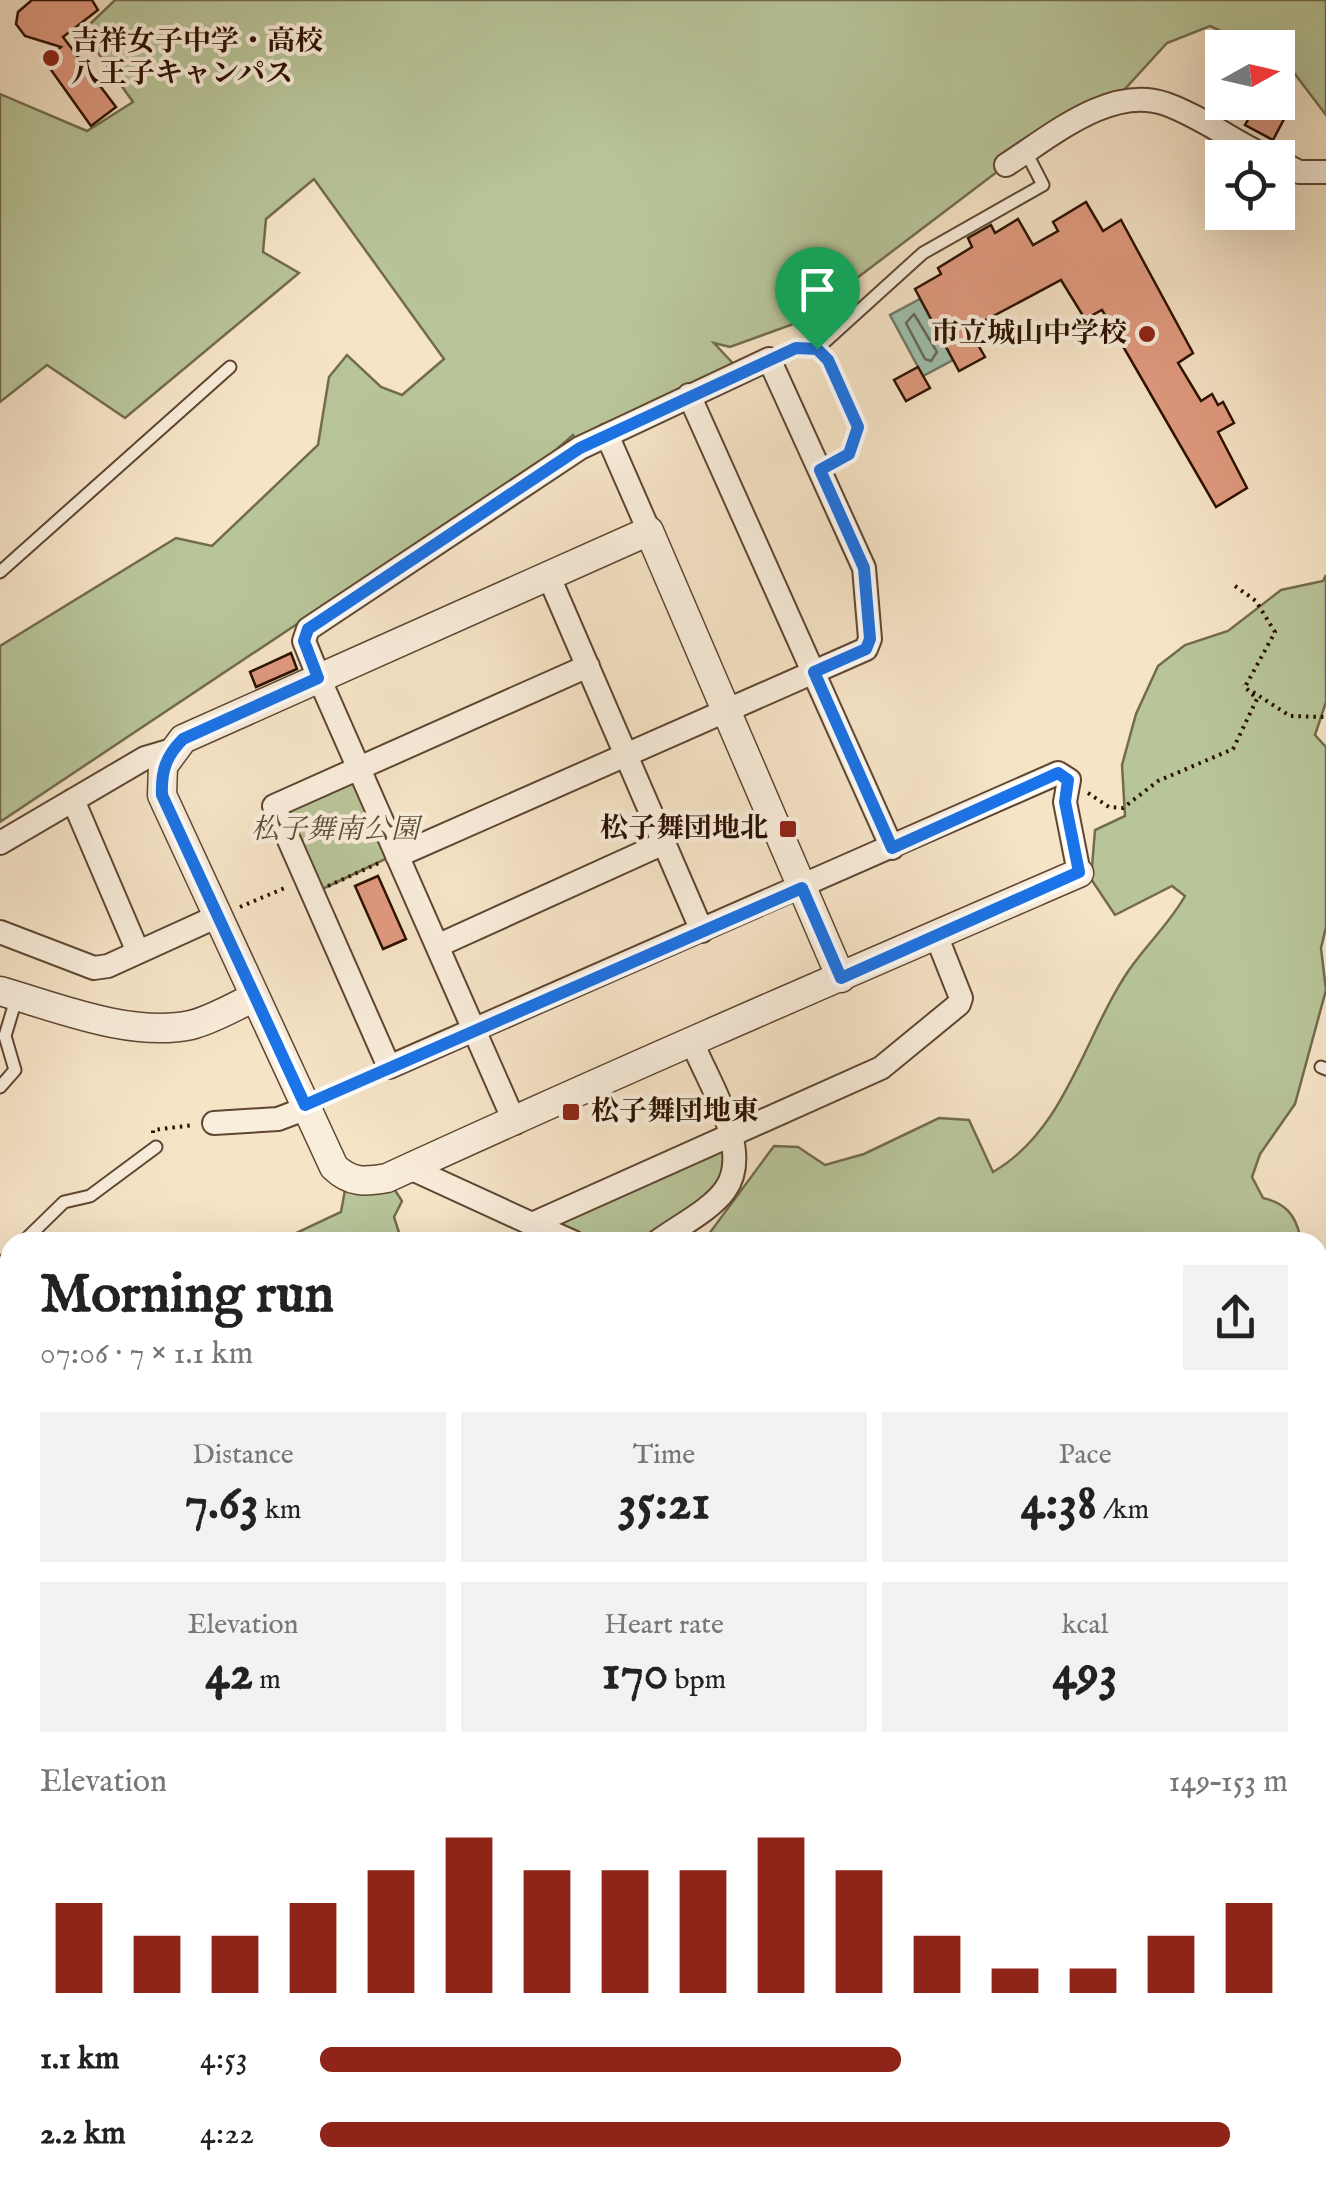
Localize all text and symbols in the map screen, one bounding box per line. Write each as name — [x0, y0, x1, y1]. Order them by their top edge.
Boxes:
place label: 吉祥女子中学・高校 八王子キャンパス — [71, 25, 323, 92]
north arrow — [1205, 30, 1295, 120]
map controls — [1205, 30, 1295, 230]
marker: 吉祥女子中学・高校 八王子キャンパス — [40, 47, 62, 69]
button: locate — [1205, 140, 1295, 230]
pin — [775, 247, 860, 350]
icon: arrive — [790, 262, 845, 317]
place label: 市立城山中学校 — [931, 317, 1127, 352]
marker: 市立城山中学校 — [1136, 323, 1158, 345]
place label: 松子舞団地北 — [600, 812, 768, 847]
park label: 松子舞南公園 — [251, 813, 423, 848]
marker: 松子舞団地北 — [777, 818, 799, 840]
place label: 松子舞団地東 — [591, 1095, 759, 1130]
marker: 松子舞団地東 — [560, 1101, 582, 1123]
text: Morning run — [40, 1261, 334, 1331]
button: share — [1183, 1265, 1288, 1370]
text: 07:06 · 7 × 1.1 km — [40, 1334, 253, 1375]
text: Distance — [192, 1438, 294, 1473]
text: Time — [633, 1438, 695, 1473]
text: Pace — [1059, 1438, 1111, 1473]
text: 7.63 — [185, 1473, 259, 1536]
text: 35:21 — [618, 1473, 710, 1536]
text: 4:38 — [1021, 1473, 1097, 1536]
text: km — [259, 1493, 301, 1528]
text: /km — [1097, 1493, 1149, 1528]
text: Elevation — [187, 1608, 299, 1643]
text: Heart rate — [604, 1608, 724, 1643]
text: kcal — [1062, 1608, 1108, 1643]
text: 42 — [205, 1643, 253, 1706]
text: 170 — [602, 1643, 668, 1706]
text: 493 — [1052, 1643, 1118, 1706]
text: m — [253, 1663, 281, 1698]
text: bpm — [668, 1663, 726, 1698]
text: Elevation — [40, 1762, 167, 1803]
text: 149–153 m — [1169, 1762, 1288, 1803]
text: 1.1 km — [40, 2039, 120, 2080]
text: 4:53 — [200, 2039, 248, 2080]
text: 2.2 km — [40, 2114, 126, 2155]
text: 4:22 — [200, 2114, 254, 2155]

